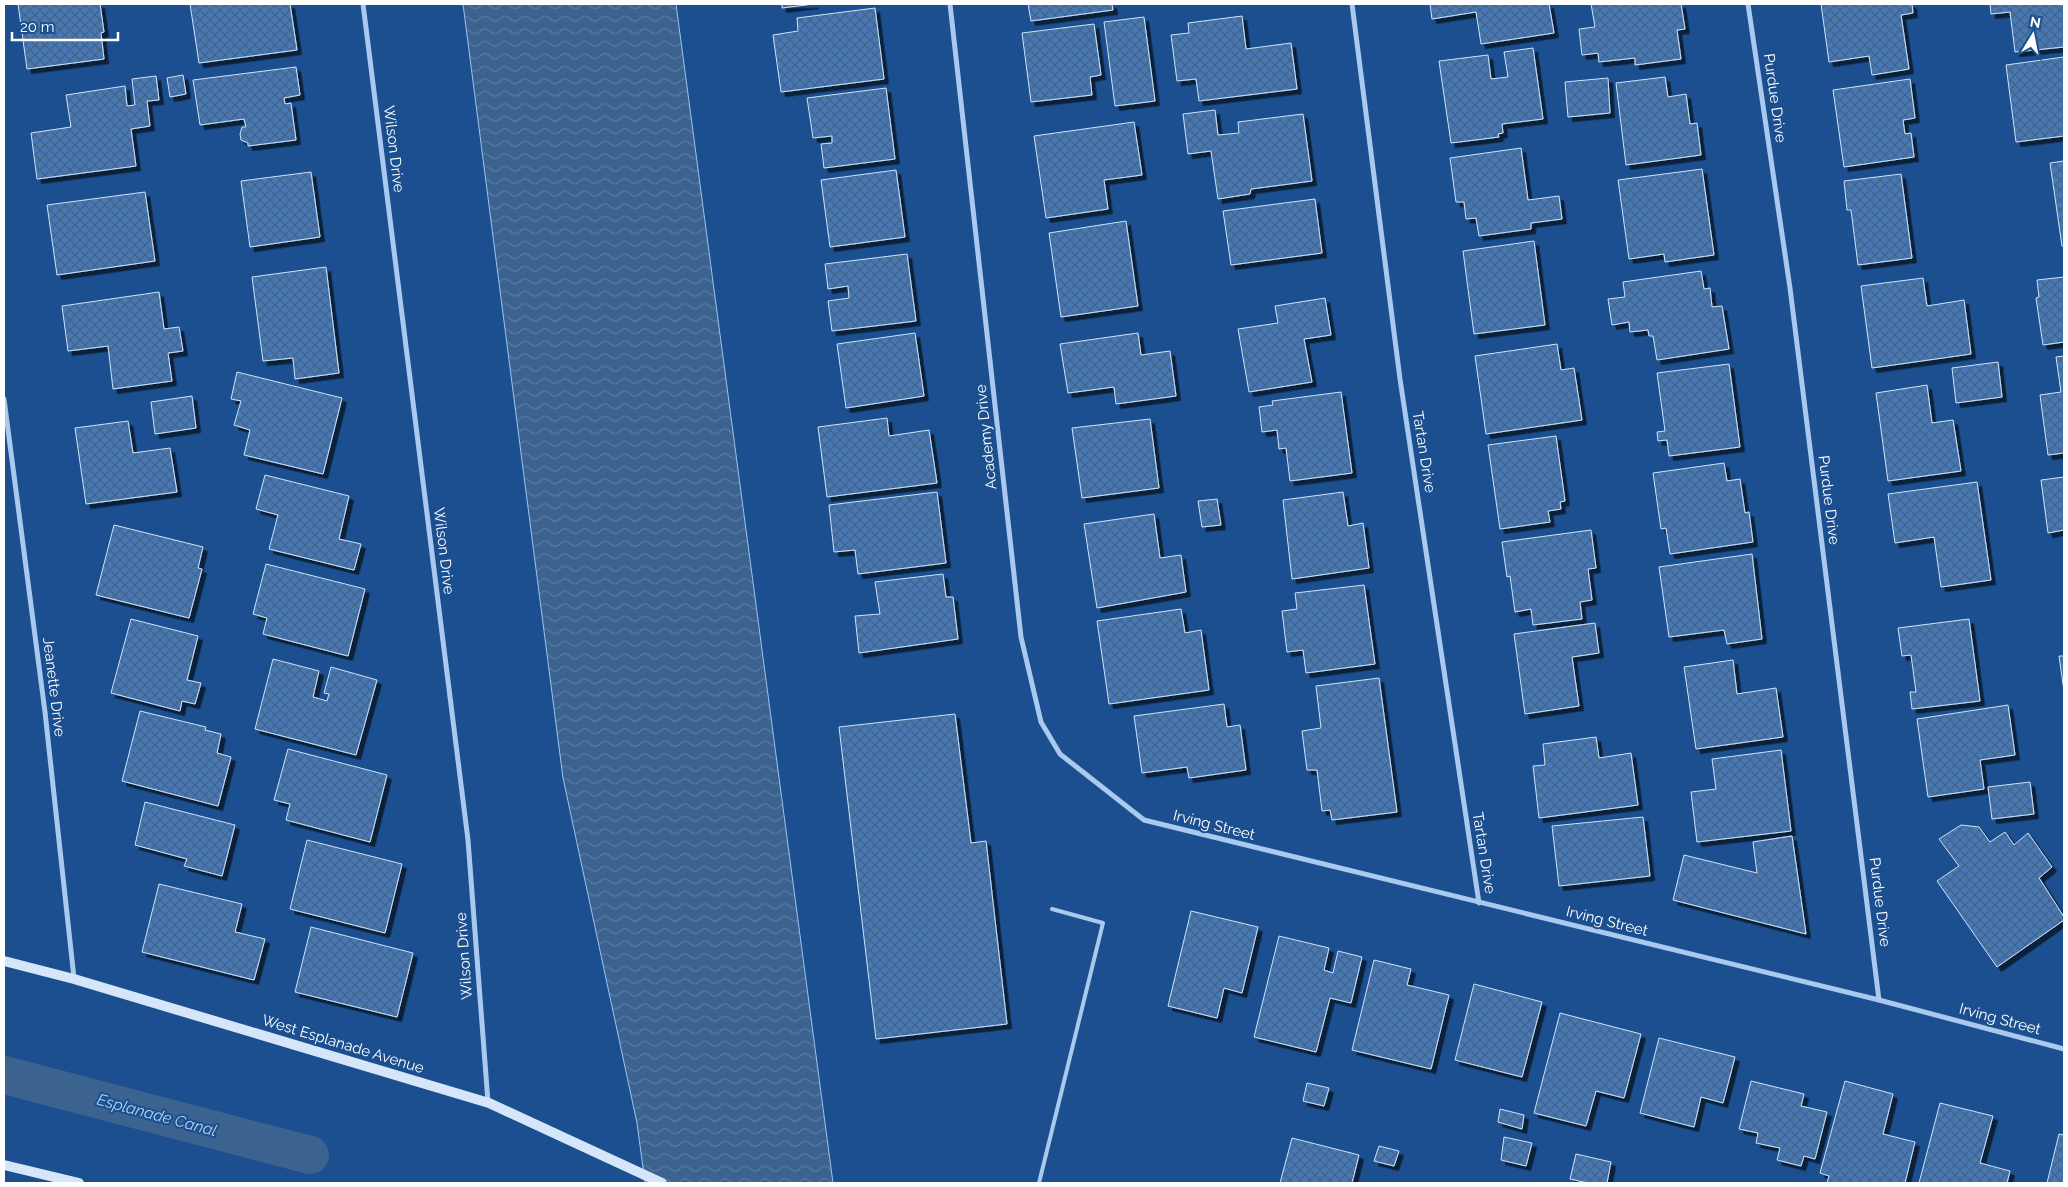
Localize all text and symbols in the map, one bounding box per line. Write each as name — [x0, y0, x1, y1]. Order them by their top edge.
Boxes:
scale bar — [12, 10, 119, 42]
north arrow — [2008, 10, 2058, 60]
text: N — [2029, 13, 2042, 31]
text: 20 m — [20, 18, 55, 36]
street label: Purdue Drive — [1760, 52, 1790, 144]
street label: Wilson Drive — [380, 104, 408, 194]
street label: Academy Drive — [972, 383, 1000, 490]
street label: Tartan Drive — [1409, 410, 1439, 494]
street label: Purdue Drive — [1815, 454, 1843, 546]
street label: Wilson Drive — [430, 506, 458, 596]
street label: Jeanette Drive — [39, 636, 69, 738]
street label: Irving Street — [1171, 806, 1257, 844]
street label: Tartan Drive — [1469, 811, 1499, 895]
street label: Purdue Drive — [1866, 856, 1894, 948]
street label: Irving Street — [1564, 902, 1650, 940]
street label: Wilson Drive — [452, 912, 476, 1000]
street label: Irving Street — [1957, 999, 2043, 1039]
street label: West Esplanade Avenue — [260, 1011, 426, 1077]
water label: Esplanade Canal — [95, 1090, 219, 1140]

